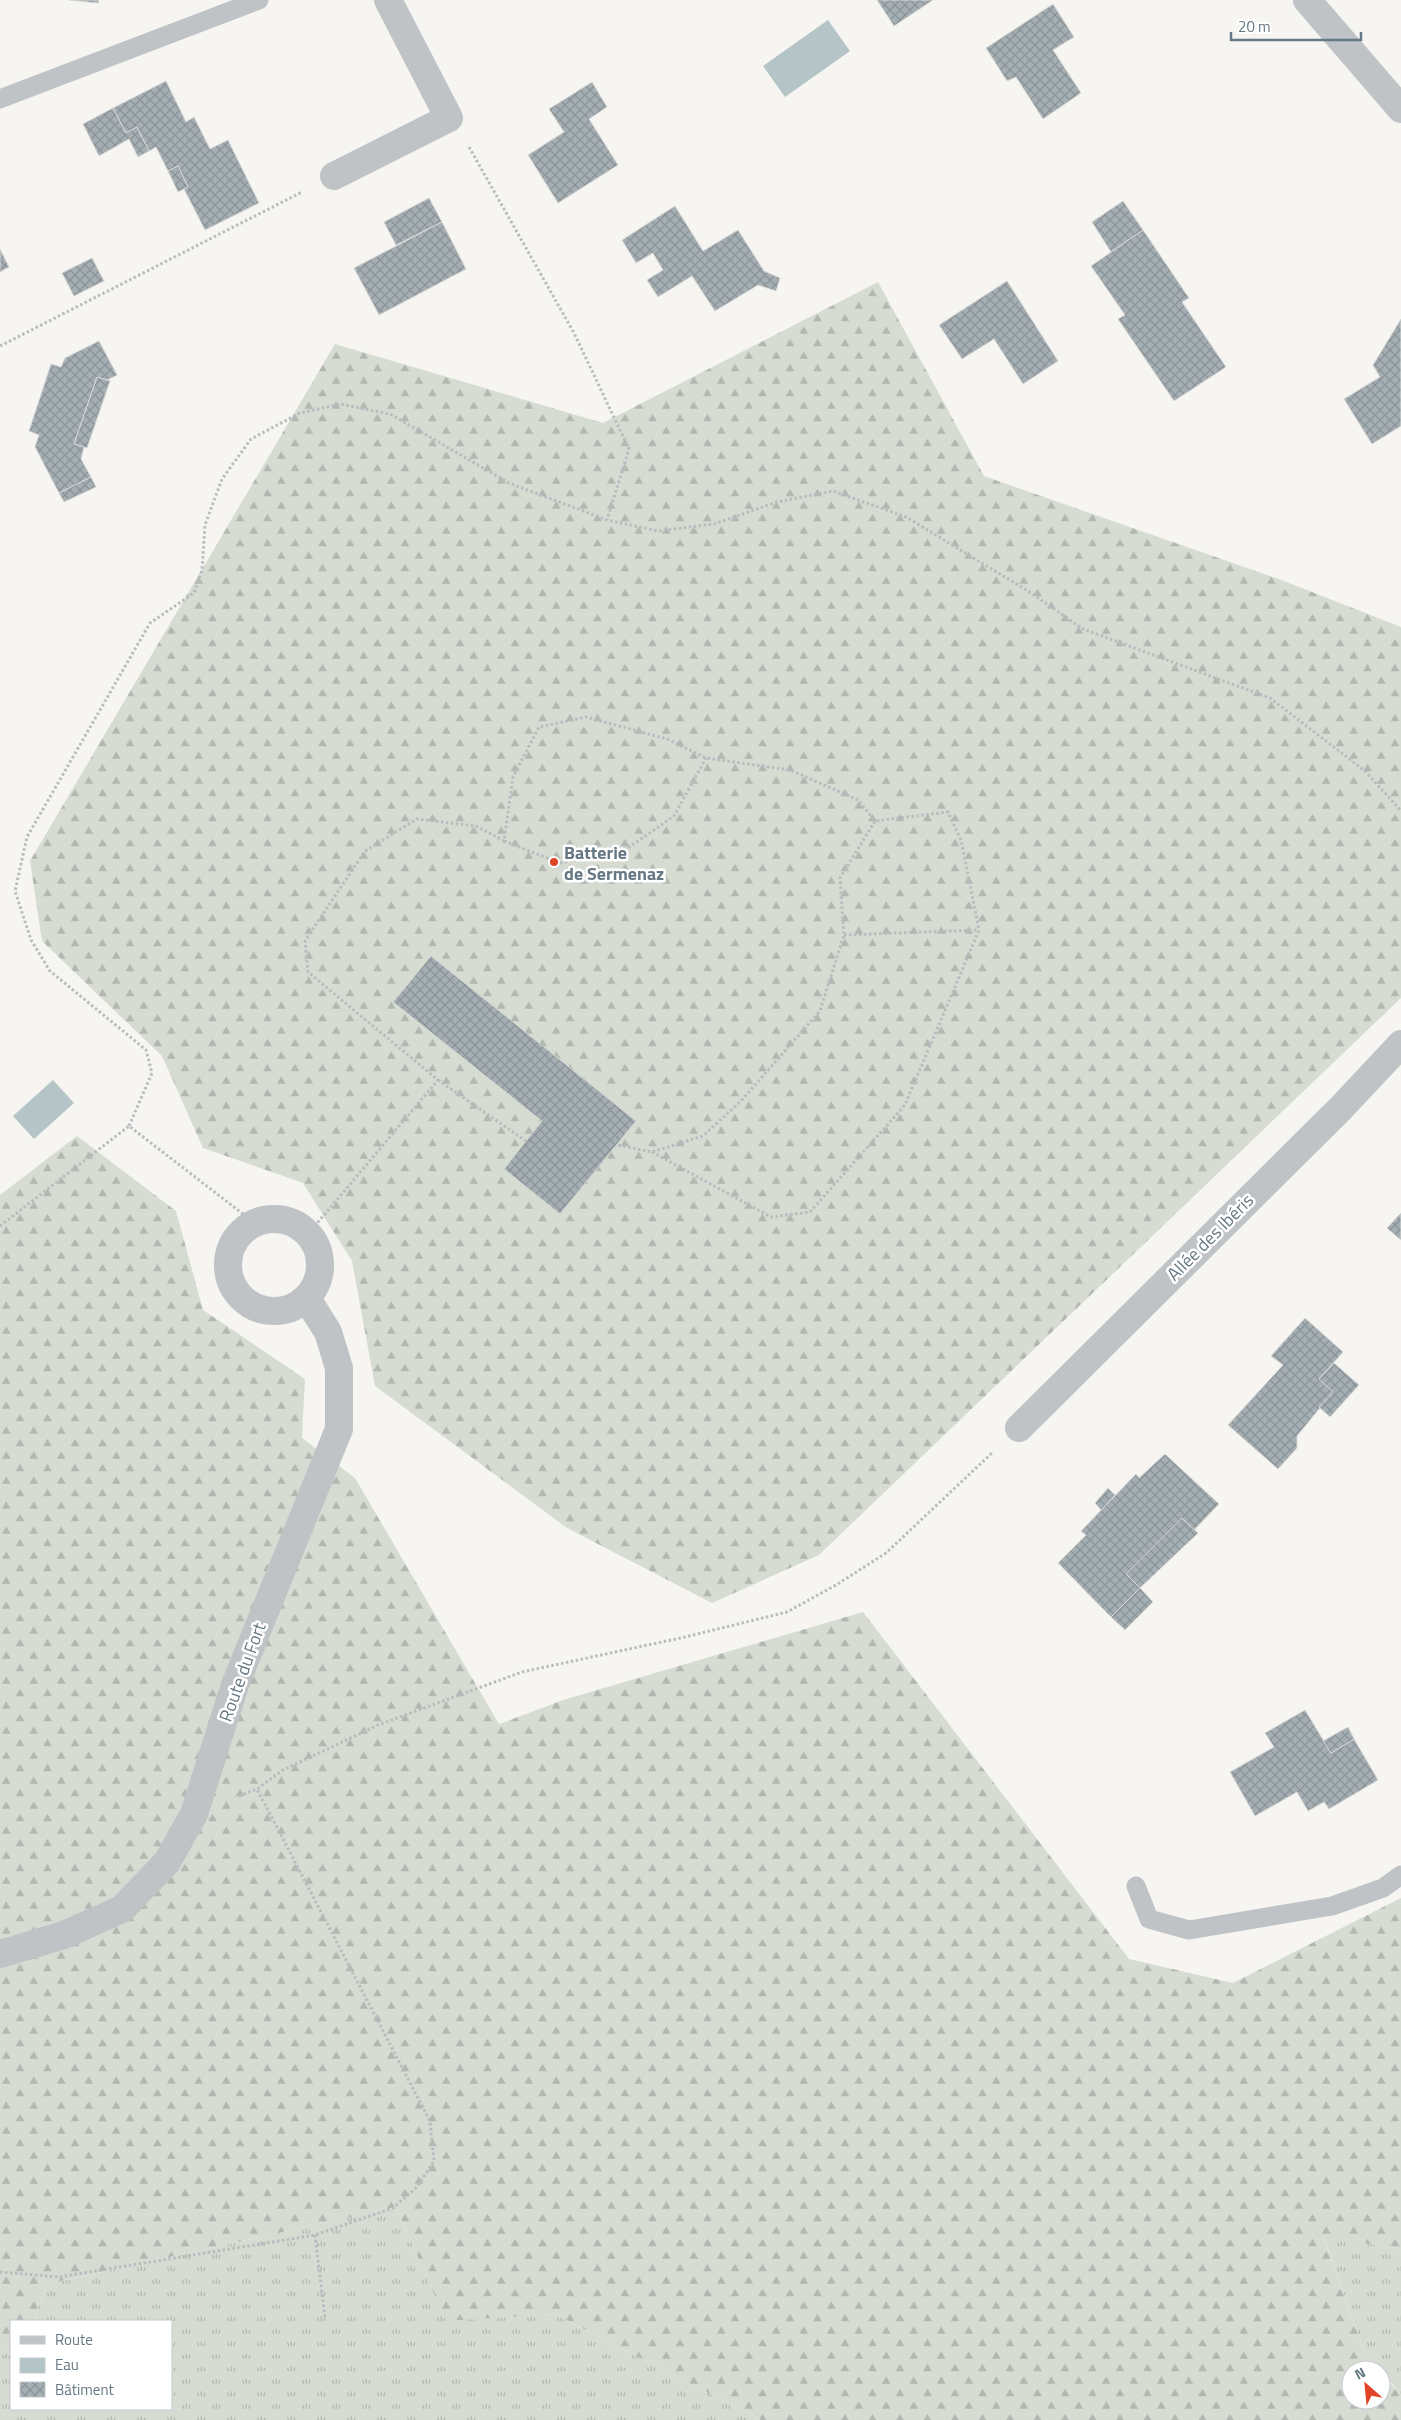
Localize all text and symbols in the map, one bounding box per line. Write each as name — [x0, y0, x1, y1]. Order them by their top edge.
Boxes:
scale bar — [1231, 10, 1361, 42]
text: 20 m — [1238, 15, 1271, 38]
place label: Batterie de Sermenaz — [564, 839, 664, 887]
marker: Batterie de Sermenaz — [548, 856, 560, 868]
street label: Allée des Ibéris — [1160, 1187, 1260, 1287]
street label: Route du Fort — [212, 1618, 273, 1725]
legend — [10, 2320, 172, 2410]
text: Route — [55, 2328, 93, 2351]
text: Eau — [55, 2353, 79, 2376]
north arrow — [1341, 2360, 1391, 2410]
text: N — [1351, 2361, 1369, 2385]
text: Bâtiment — [55, 2378, 114, 2401]

